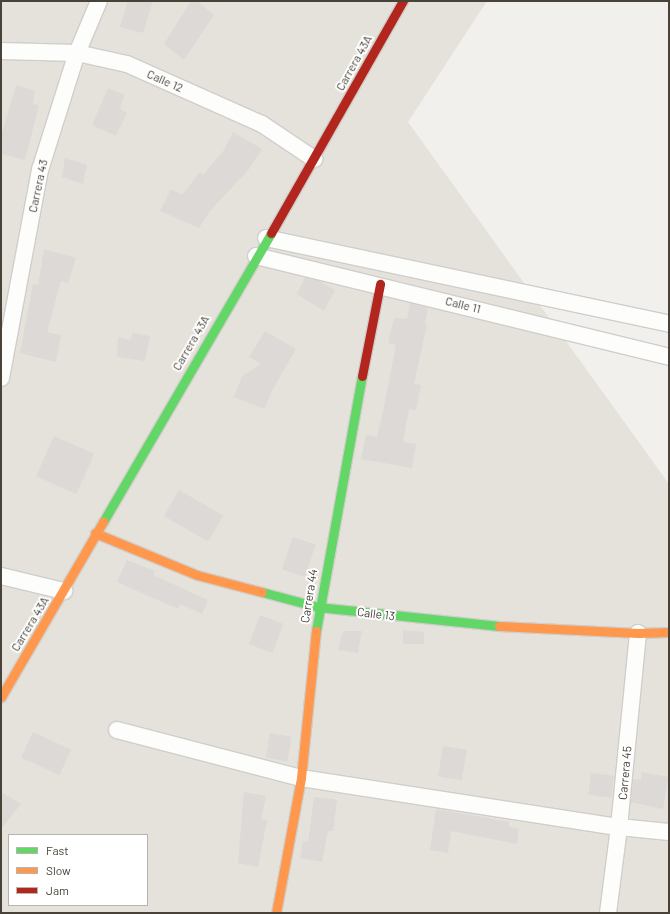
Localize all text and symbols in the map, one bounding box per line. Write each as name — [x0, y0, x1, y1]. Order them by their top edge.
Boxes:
street label: Carrera 43A — [333, 33, 375, 93]
street label: Calle 12 — [145, 67, 185, 95]
street label: Carrera 43 — [25, 158, 51, 214]
street label: Calle 11 — [444, 294, 482, 316]
street label: Carrera 43A — [169, 313, 213, 373]
street label: Carrera 44 — [298, 568, 320, 624]
street label: Carrera 43A — [8, 594, 52, 654]
street label: Calle 13 — [356, 605, 396, 623]
street label: Carrera 45 — [615, 745, 635, 801]
legend — [8, 834, 148, 906]
text: Fast — [46, 843, 69, 857]
text: Slow — [46, 863, 71, 877]
text: Jam — [46, 883, 69, 897]

